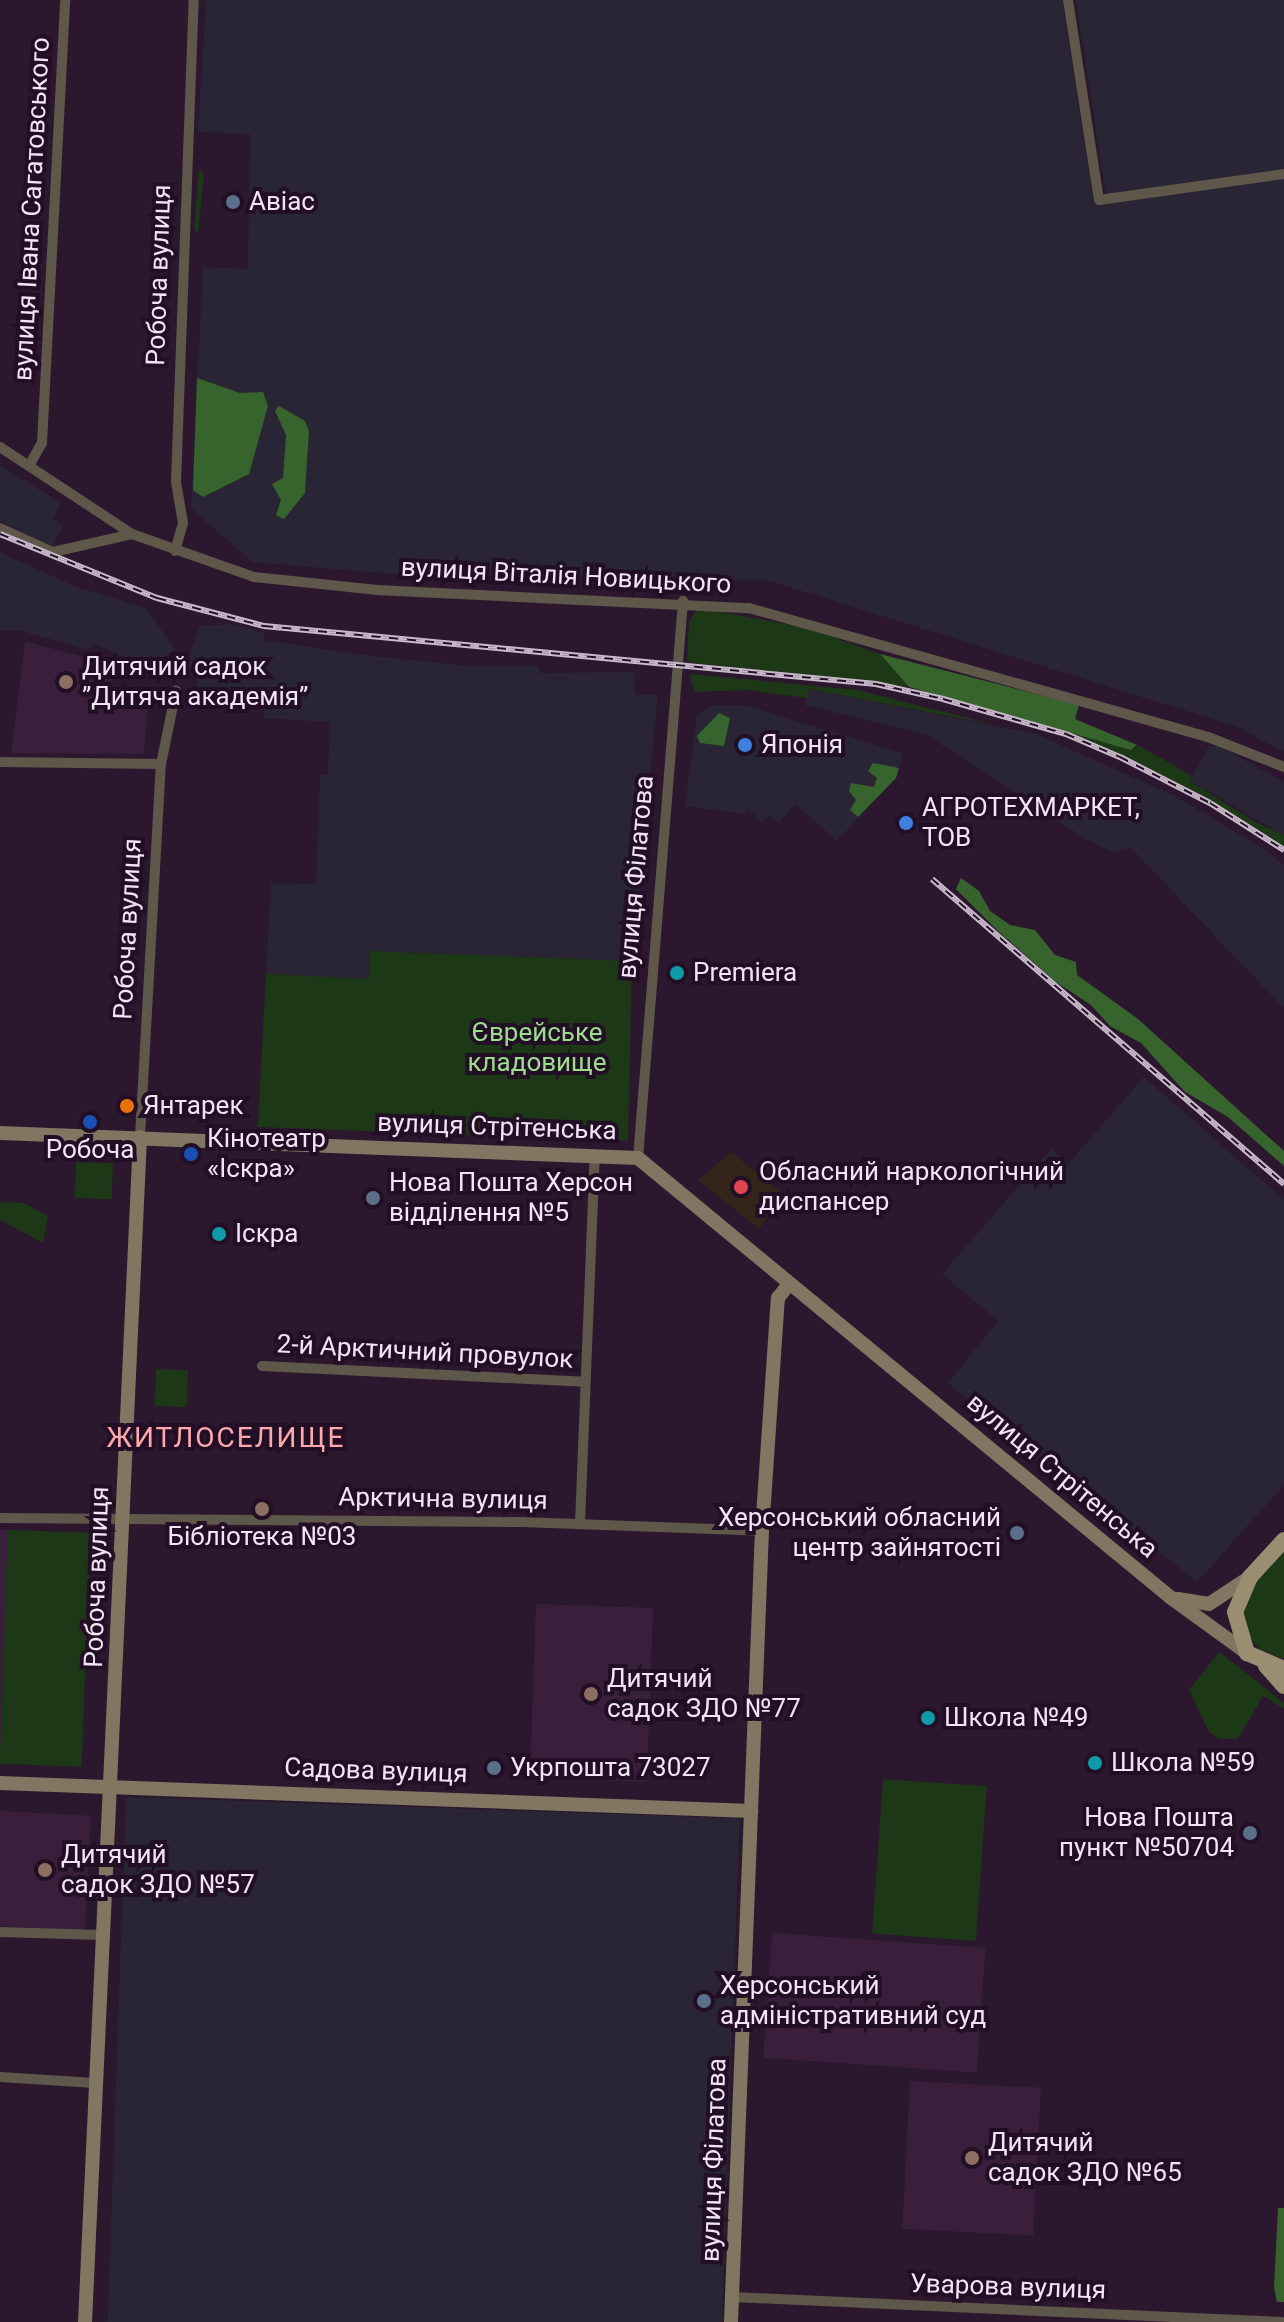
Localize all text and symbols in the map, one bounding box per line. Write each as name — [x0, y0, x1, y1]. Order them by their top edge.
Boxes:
street label: вулиця Івана Сагатовського — [7, 36, 57, 382]
street label: Робоча вулиця — [140, 184, 178, 366]
place label: Авіас — [249, 186, 315, 218]
marker: Авіас — [224, 193, 242, 211]
street label: вулиця Віталія Новицького — [400, 552, 732, 600]
place label: Дитячий садок ”Дитяча академія” — [82, 651, 308, 712]
marker: Дитячий садок ”Дитяча академія” — [57, 673, 75, 691]
place label: Японія — [761, 729, 843, 761]
marker: Японія — [736, 736, 754, 754]
street label: вулиця Філатова — [612, 774, 660, 980]
place label: АГРОТЕХМАРКЕТ, ТОВ — [922, 792, 1140, 854]
marker: АГРОТЕХМАРКЕТ, ТОВ — [897, 814, 915, 832]
street label: Робоча вулиця — [108, 838, 148, 1020]
place label: Premiera — [693, 957, 797, 989]
marker: Premiera — [668, 964, 686, 982]
park label: Єврейське кладовище — [467, 1017, 607, 1078]
place label: Янтарек — [143, 1090, 243, 1122]
marker: Янтарек — [118, 1097, 136, 1115]
street label: вулиця Стрітенська — [377, 1107, 617, 1147]
marker: Робоча — [81, 1113, 99, 1131]
place label: Кінотеатр «Іскра» — [207, 1123, 326, 1184]
place label: Робоча — [46, 1134, 134, 1166]
marker: Кінотеатр «Іскра» — [182, 1145, 200, 1163]
place label: Обласний наркологічний диспансер — [759, 1156, 1064, 1218]
place label: Нова Пошта Херсон відділення №5 — [389, 1167, 633, 1228]
marker: Обласний наркологічний диспансер — [730, 1176, 752, 1198]
marker: Нова Пошта Херсон відділення №5 — [364, 1189, 382, 1207]
place label: Іскра — [235, 1218, 298, 1250]
marker: Іскра — [210, 1225, 228, 1243]
street label: 2-й Арктичний провулок — [276, 1329, 574, 1375]
street label: вулиця Стрітенська — [960, 1387, 1164, 1565]
district label: ЖИТЛОСЕЛИЩЕ — [106, 1421, 346, 1455]
street label: Арктична вулиця — [338, 1482, 548, 1516]
street label: Робоча вулиця — [78, 1486, 116, 1668]
marker: Бібліотека №03 — [253, 1500, 271, 1518]
place label: Херсонський обласний центр зайнятості — [718, 1502, 1001, 1564]
place label: Бібліотека №03 — [168, 1521, 356, 1553]
marker: Херсонський обласний центр зайнятості — [1008, 1524, 1026, 1542]
place label: Дитячий садок ЗДО №77 — [607, 1663, 801, 1724]
marker: Дитячий садок ЗДО №77 — [582, 1685, 600, 1703]
place label: Школа №49 — [944, 1702, 1088, 1734]
marker: Школа №49 — [919, 1709, 937, 1727]
place label: Школа №59 — [1111, 1747, 1255, 1779]
street label: Садова вулиця — [284, 1752, 468, 1790]
place label: Укрпошта 73027 — [510, 1752, 711, 1784]
marker: Школа №59 — [1086, 1754, 1104, 1772]
marker: Укрпошта 73027 — [485, 1759, 503, 1777]
place label: Нова Пошта пункт №50704 — [1059, 1802, 1234, 1864]
marker: Нова Пошта пункт №50704 — [1241, 1824, 1259, 1842]
place label: Дитячий садок ЗДО №57 — [61, 1839, 255, 1900]
marker: Дитячий садок ЗДО №57 — [36, 1861, 54, 1879]
place label: Херсонський адміністративний суд — [720, 1970, 986, 2032]
marker: Херсонський адміністративний суд — [695, 1992, 713, 2010]
street label: вулиця Філатова — [695, 2058, 733, 2262]
place label: Дитячий садок ЗДО №65 — [988, 2127, 1182, 2188]
marker: Дитячий садок ЗДО №65 — [963, 2149, 981, 2167]
street label: Уварова вулиця — [909, 2268, 1107, 2306]

